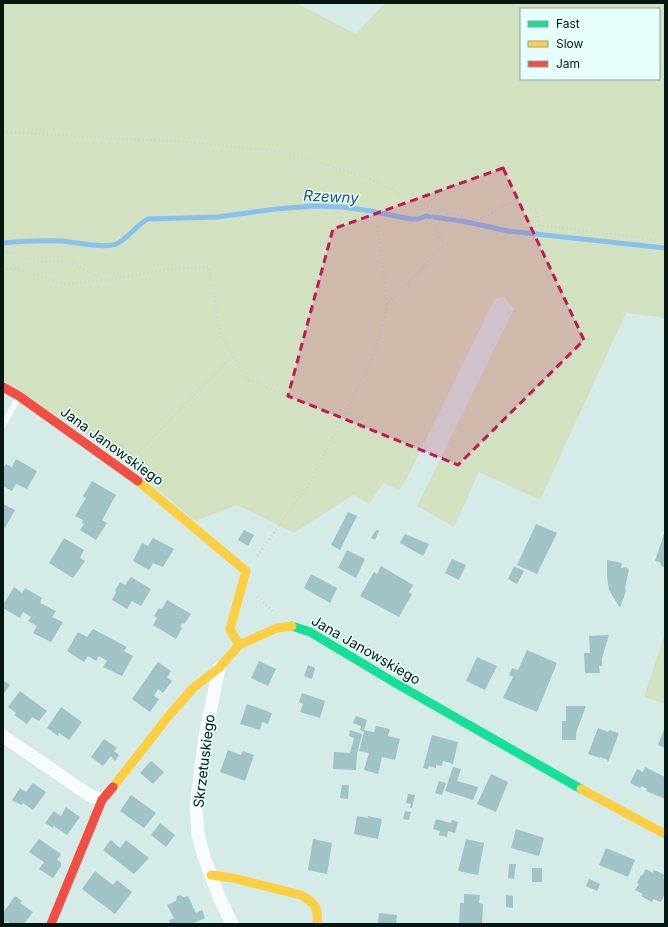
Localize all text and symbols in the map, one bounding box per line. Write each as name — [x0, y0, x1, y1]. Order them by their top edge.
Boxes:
legend — [520, 8, 660, 80]
text: Fast — [556, 16, 580, 31]
text: Slow — [556, 36, 584, 51]
text: Jam — [556, 56, 580, 71]
water label: Rzewny — [303, 186, 360, 207]
street label: Jana Janowskiego — [57, 402, 167, 489]
street label: Jana Janowskiego — [309, 611, 424, 688]
street label: Skrzetuskiego — [189, 713, 218, 809]

